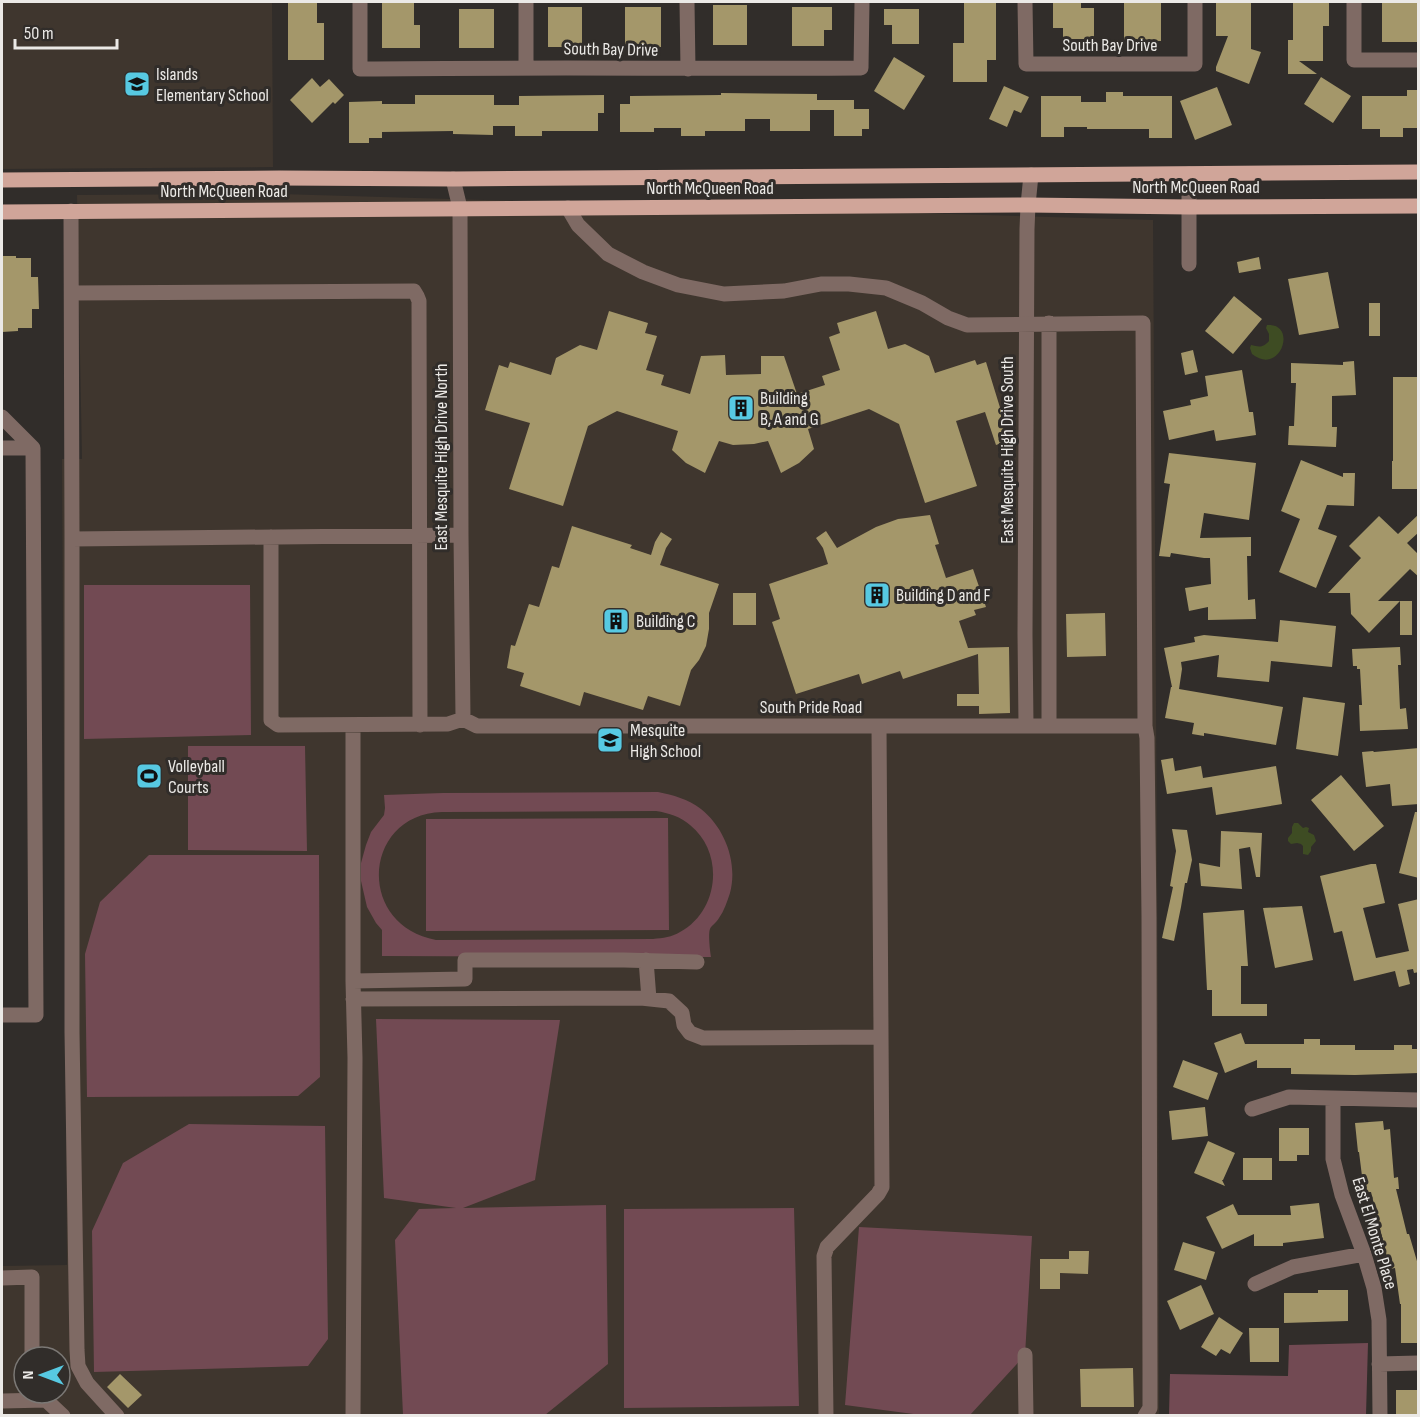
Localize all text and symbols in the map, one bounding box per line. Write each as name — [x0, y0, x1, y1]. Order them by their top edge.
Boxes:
scale bar — [15, 12, 117, 50]
text: 50 m — [24, 23, 54, 44]
street label: South Bay Drive — [1063, 35, 1157, 56]
street label: South Bay Drive — [563, 38, 659, 61]
place label: Islands Elementary School — [156, 64, 269, 106]
school or university icon: Islands Elementary School — [122, 69, 152, 99]
street label: North McQueen Road — [1132, 177, 1260, 198]
street label: North McQueen Road — [646, 178, 774, 199]
street label: North McQueen Road — [160, 181, 288, 202]
street label: East Mesquite High Drive South — [997, 356, 1018, 544]
street label: East Mesquite High Drive North — [431, 364, 452, 550]
place label: Building B, A and G — [760, 388, 819, 430]
building icon: Building B, A and G — [726, 393, 756, 423]
building icon: Building D and F — [862, 580, 892, 610]
place label: Building D and F — [896, 585, 991, 606]
building icon: Building C — [601, 606, 631, 636]
place label: Building C — [636, 611, 696, 632]
street label: South Pride Road — [760, 697, 862, 718]
place label: Mesquite High School — [630, 720, 701, 762]
school or university icon: Mesquite High School — [595, 725, 625, 755]
place label: Volleyball Courts — [168, 756, 225, 798]
sports icon: Volleyball Courts — [134, 761, 164, 791]
street label: East El Monte Place — [1347, 1175, 1402, 1292]
north arrow — [12, 1345, 72, 1405]
text: N — [19, 1371, 38, 1379]

